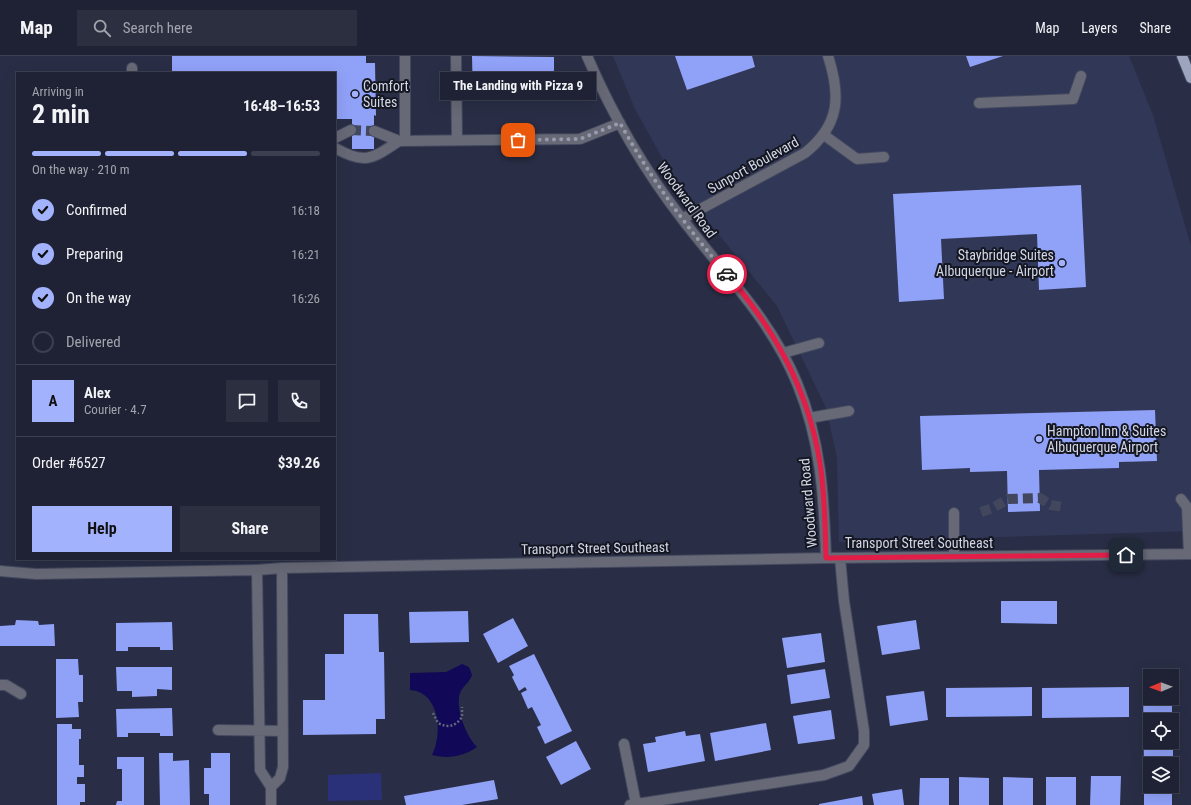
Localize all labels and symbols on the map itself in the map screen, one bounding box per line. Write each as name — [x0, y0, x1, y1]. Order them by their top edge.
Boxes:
callout: The Landing with Pizza 9 — [440, 72, 596, 100]
place label: Comfort Suites — [363, 78, 409, 110]
marker: Comfort Suites — [350, 89, 360, 99]
pin — [501, 123, 535, 157]
street label: Sunport Boulevard — [705, 133, 801, 197]
street label: Woodward Road — [654, 159, 720, 241]
place label: Staybridge Suites Albuquerque - Airport — [936, 247, 1054, 279]
courier — [707, 254, 747, 294]
marker: Staybridge Suites Albuquerque - Airport — [1057, 258, 1067, 268]
place label: Hampton Inn & Suites Albuquerque Airport — [1047, 423, 1166, 455]
marker: Hampton Inn & Suites Albuquerque Airport — [1034, 434, 1044, 444]
street label: Woodward Road — [796, 458, 820, 548]
street label: Transport Street Southeast — [845, 535, 993, 551]
pin — [1109, 538, 1143, 572]
street label: Transport Street Southeast — [521, 539, 669, 557]
north arrow — [1143, 669, 1179, 705]

